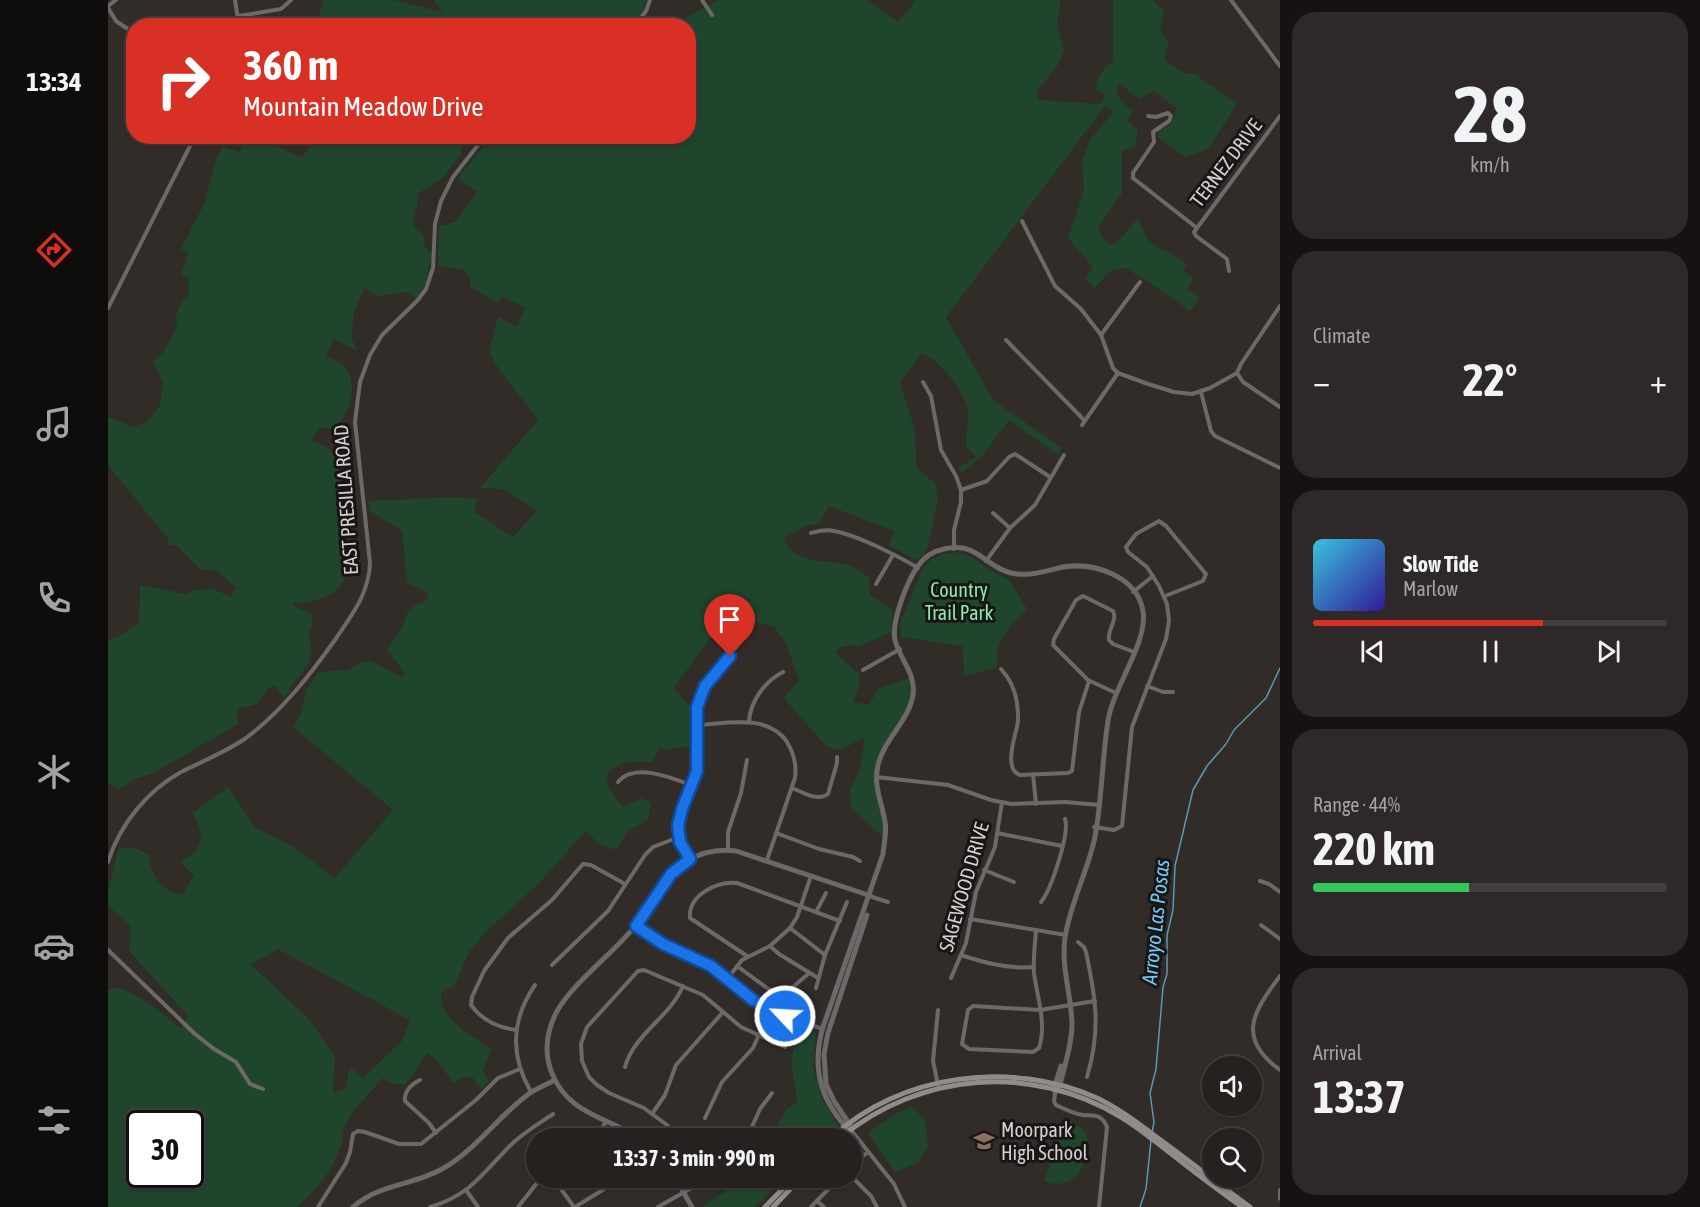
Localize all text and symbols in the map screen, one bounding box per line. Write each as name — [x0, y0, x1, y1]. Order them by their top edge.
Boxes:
text: 360 m — [243, 41, 338, 89]
icon: right — [144, 42, 222, 120]
text: 13:34 — [26, 66, 82, 97]
text: 28 — [1453, 69, 1527, 159]
text: Mountain Meadow Drive — [243, 91, 484, 122]
street label: TERNEZ DRIVE — [1185, 114, 1266, 211]
text: km/h — [1470, 153, 1510, 176]
icon: directions — [33, 229, 75, 271]
text: Climate — [1313, 324, 1370, 347]
text: 22° — [1463, 354, 1517, 406]
text: − — [1313, 362, 1330, 400]
text: + — [1650, 362, 1667, 400]
icon: music — [33, 403, 75, 445]
street label: EAST PRESILLA ROAD — [329, 424, 362, 576]
text: Slow Tide — [1403, 551, 1479, 577]
icon: phone — [33, 577, 75, 619]
text: Marlow — [1403, 577, 1458, 600]
park label: Country Trail Park — [925, 578, 993, 624]
pin — [704, 594, 755, 656]
icon: arrive — [713, 603, 746, 636]
icon: previous — [1356, 635, 1389, 668]
icon: pause — [1474, 635, 1507, 668]
icon: next — [1592, 635, 1625, 668]
icon: climate — [33, 751, 75, 793]
text: Range · 44% — [1313, 793, 1400, 816]
street label: SAGEWOOD DRIVE — [934, 819, 993, 954]
text: 220 km — [1313, 823, 1435, 875]
water label: Arroyo Las Posas — [1136, 858, 1174, 987]
icon: car — [33, 925, 75, 967]
position arrow — [753, 984, 817, 1048]
text: Arrival — [1313, 1041, 1362, 1064]
map controls — [1202, 1056, 1262, 1188]
button: sound — [1202, 1056, 1262, 1116]
text: 13:37 — [1313, 1071, 1406, 1123]
icon: filters — [33, 1099, 75, 1141]
speed limit sign: 30 — [126, 1110, 204, 1188]
place label: Moorpark High School — [1001, 1118, 1089, 1164]
button: search — [1202, 1128, 1262, 1188]
school or university icon: Moorpark High School — [972, 1129, 996, 1153]
text: 13:37 · 3 min · 990 m — [613, 1145, 775, 1171]

